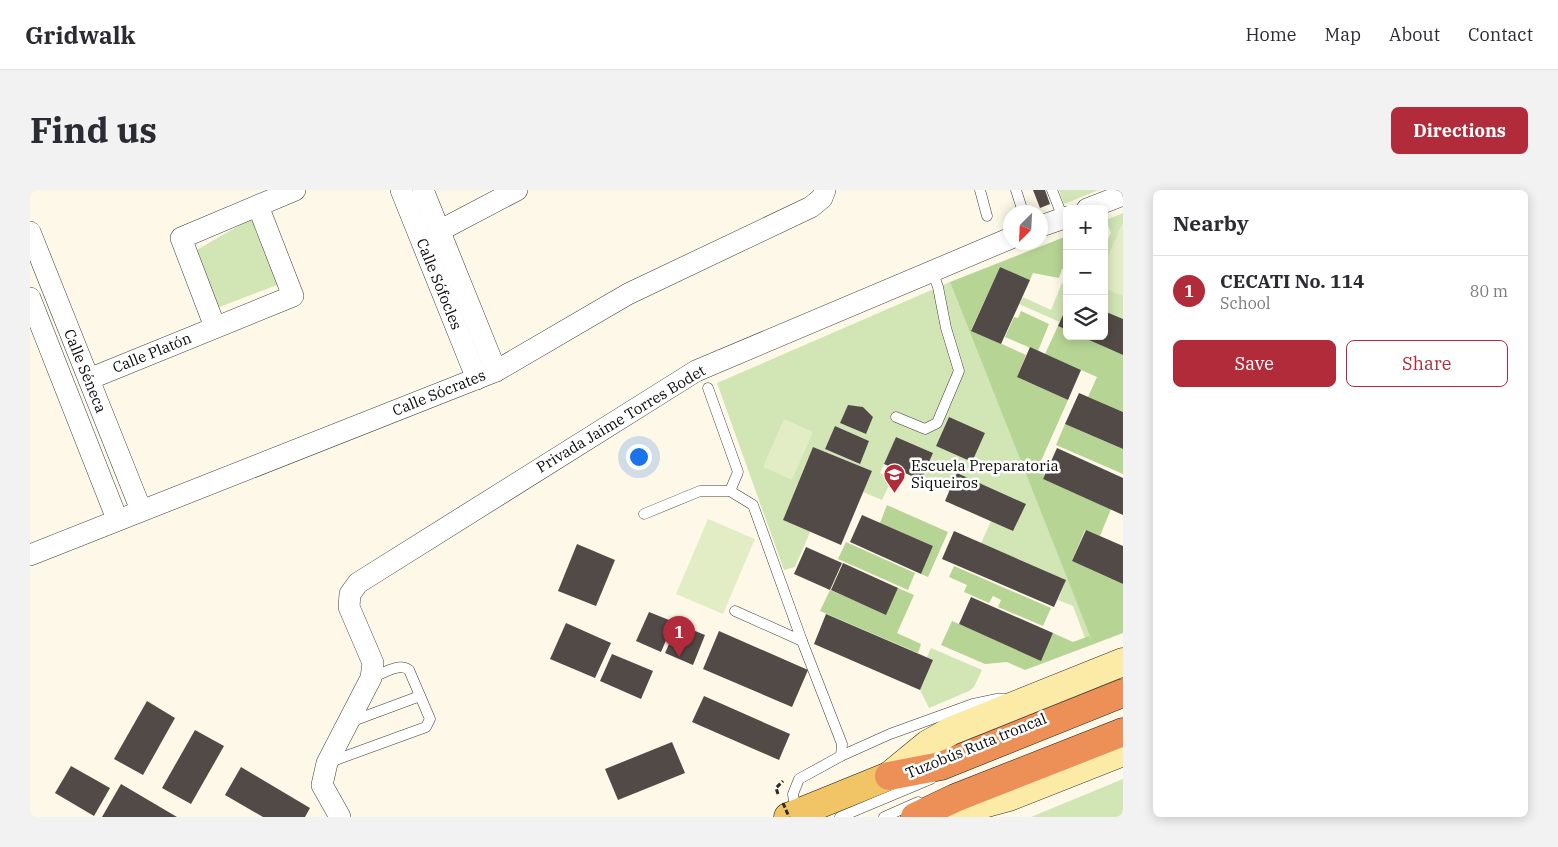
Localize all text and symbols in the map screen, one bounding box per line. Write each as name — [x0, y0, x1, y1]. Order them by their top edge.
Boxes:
text: Gridwalk — [25, 19, 135, 51]
text: Home — [1245, 23, 1297, 46]
text: Map — [1325, 23, 1361, 46]
text: About — [1389, 23, 1440, 46]
text: Contact — [1468, 23, 1533, 46]
text: Find us — [30, 107, 157, 153]
button: Directions — [1391, 107, 1528, 154]
north arrow — [1003, 205, 1048, 250]
map controls — [1063, 205, 1108, 340]
button: + — [1063, 205, 1108, 250]
text: Nearby — [1173, 209, 1249, 237]
street label: Calle Sófocles — [413, 235, 466, 332]
button: − — [1063, 250, 1108, 295]
text: CECATI No. 114 — [1220, 269, 1364, 293]
text: 1 — [1184, 281, 1194, 301]
text: 80 m — [1470, 281, 1508, 301]
text: School — [1220, 293, 1271, 313]
button: layers — [1063, 295, 1108, 340]
street label: Calle Séneca — [60, 326, 111, 415]
street label: Calle Platón — [110, 328, 194, 377]
button: Save — [1173, 340, 1336, 387]
button: Share — [1346, 340, 1508, 387]
street label: Privada Jaime Torres Bodet — [533, 361, 709, 477]
street label: Calle Sócrates — [389, 365, 488, 420]
your location — [626, 444, 652, 470]
place label: Escuela Preparatoria Siqueiros — [911, 456, 1059, 492]
school or university icon: Escuela Preparatoria Siqueiros — [883, 463, 907, 494]
pin: 1 — [663, 616, 695, 657]
street label: Tuzobús Ruta troncal — [903, 709, 1049, 783]

